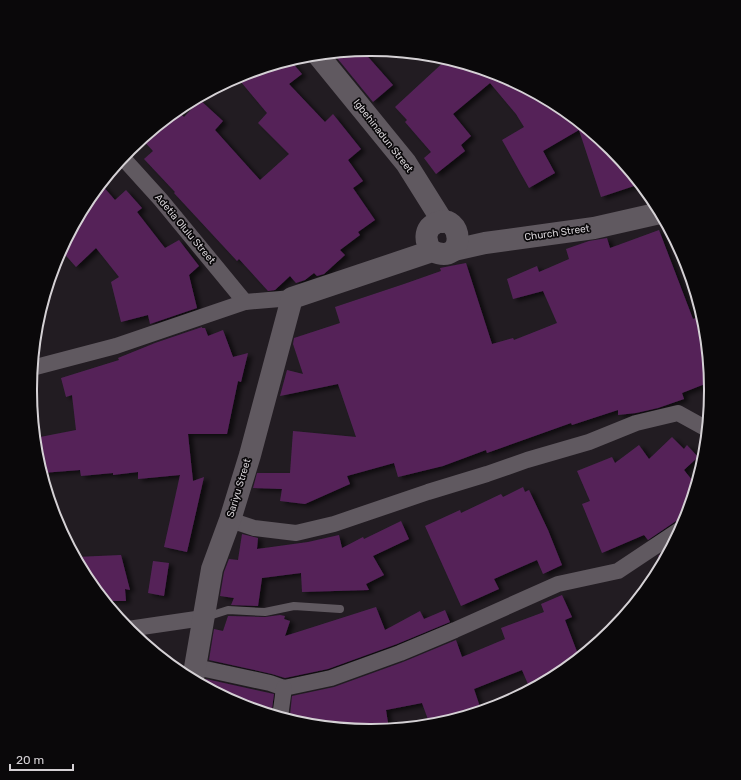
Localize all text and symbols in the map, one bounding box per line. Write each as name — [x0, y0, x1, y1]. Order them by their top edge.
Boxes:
street label: Igbehinadun Street — [351, 97, 415, 175]
street label: Adetia Olulu Street — [152, 192, 218, 266]
street label: Church Street — [524, 222, 590, 243]
street label: Sariyu Street — [224, 457, 254, 519]
scale bar — [10, 746, 73, 772]
text: 20 m — [16, 753, 44, 767]

